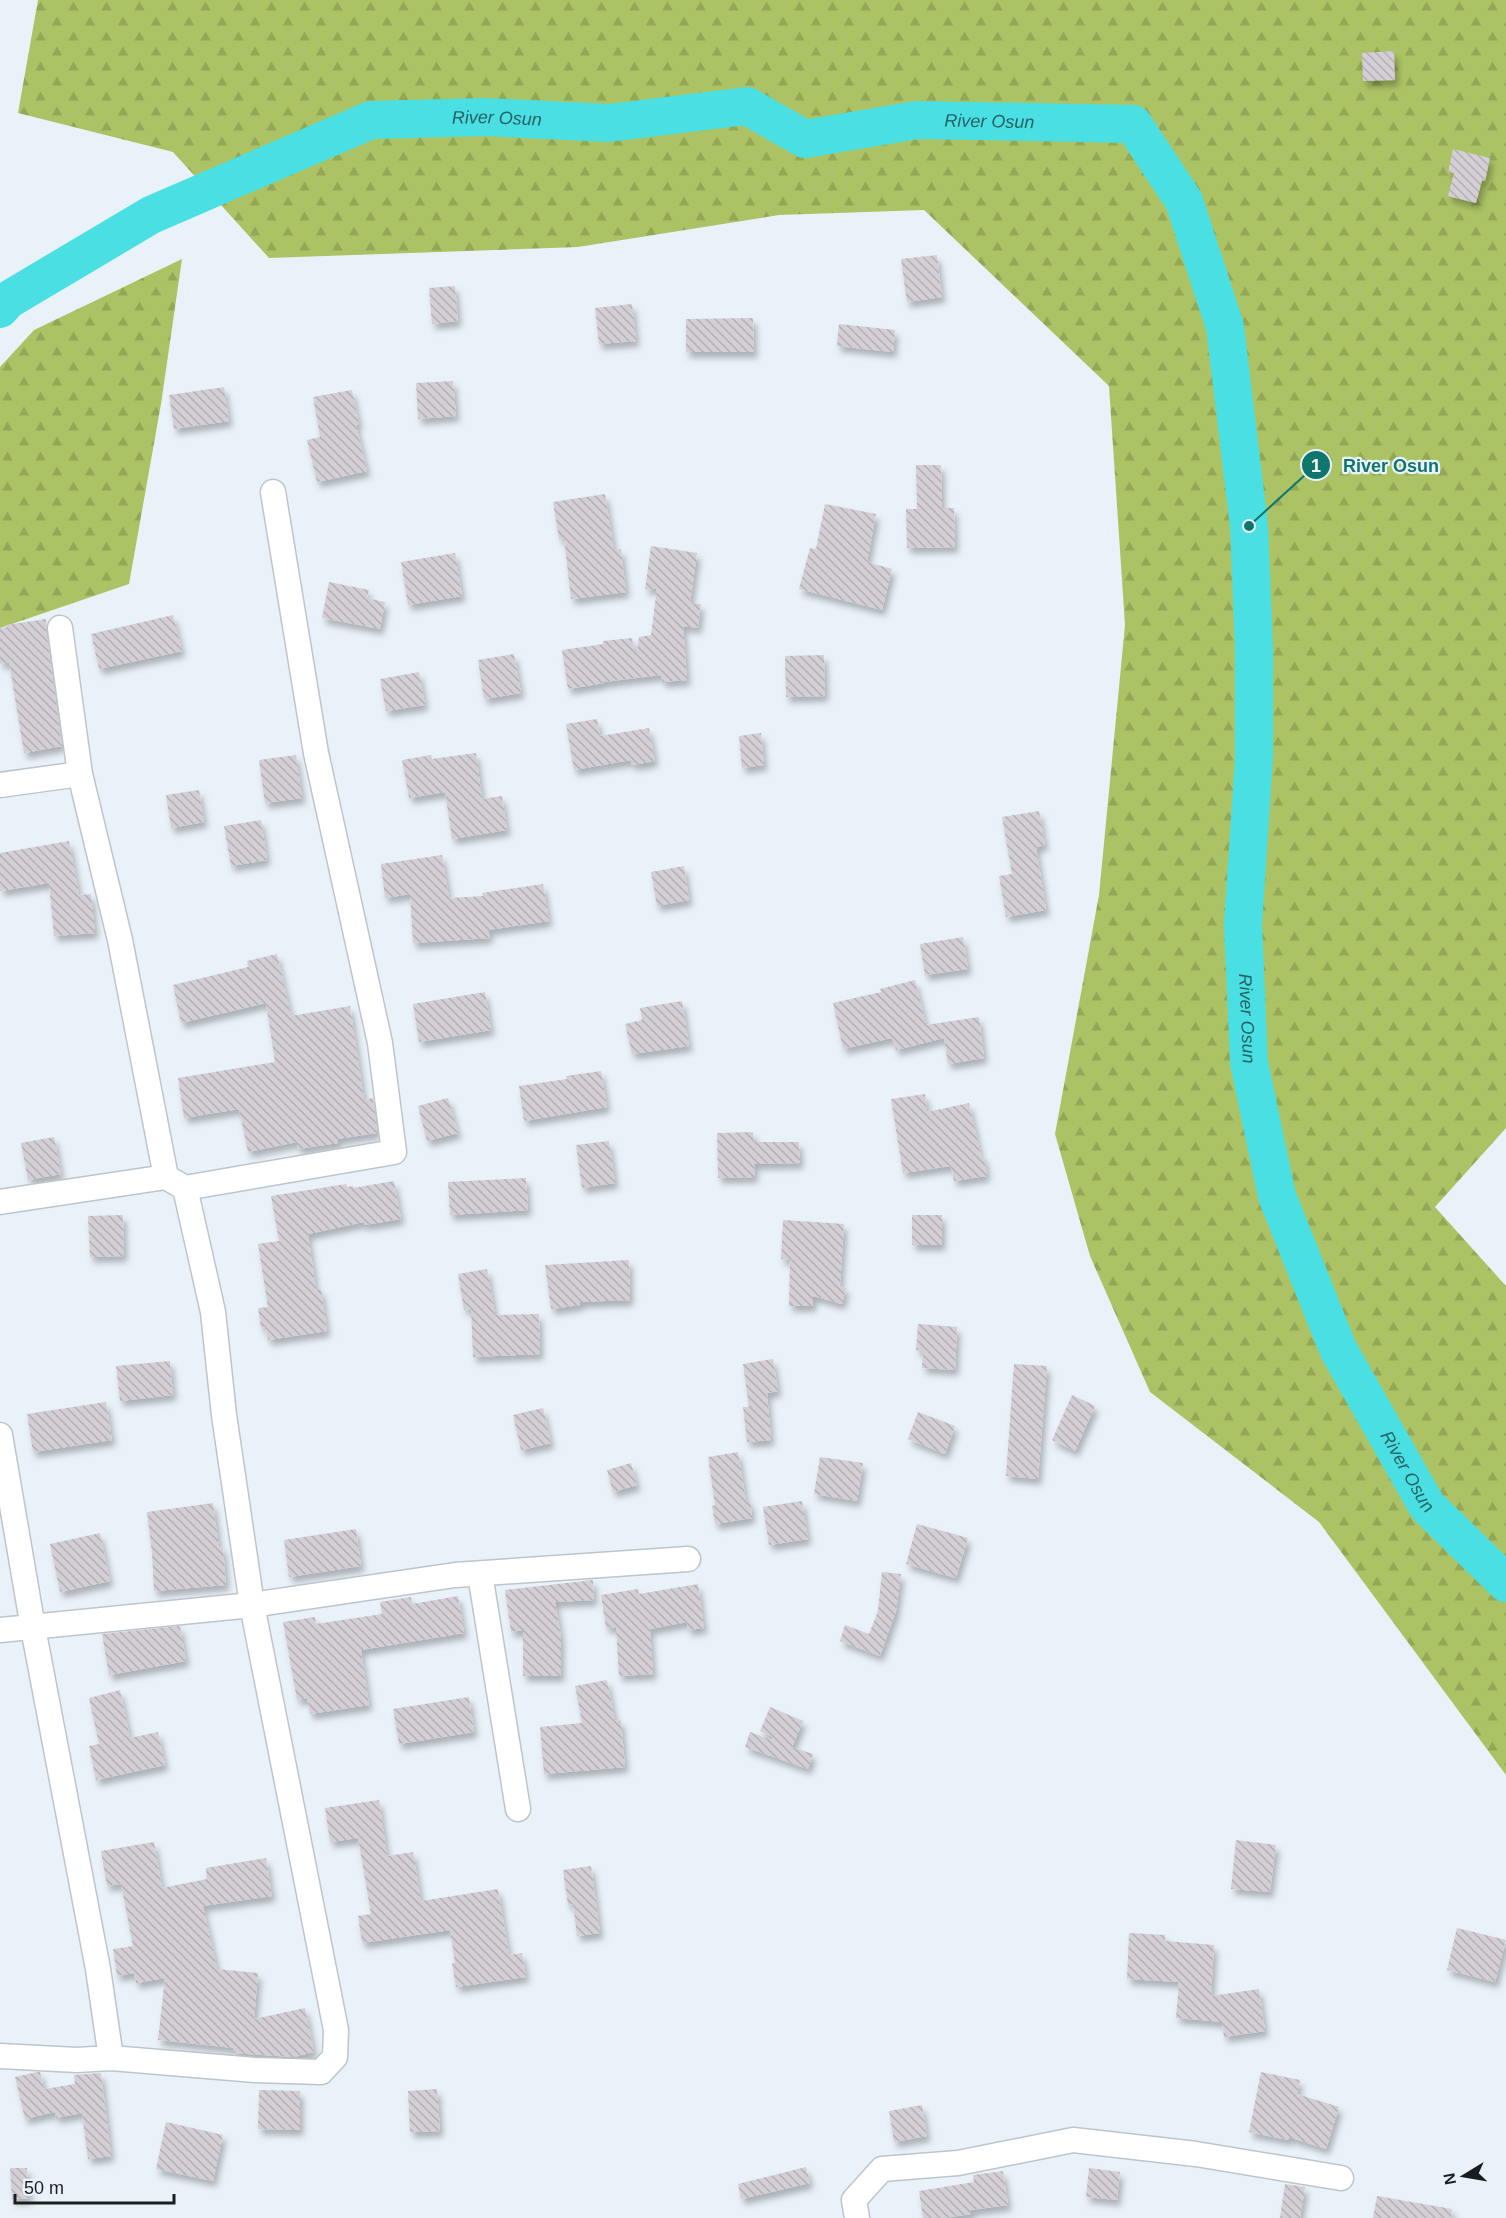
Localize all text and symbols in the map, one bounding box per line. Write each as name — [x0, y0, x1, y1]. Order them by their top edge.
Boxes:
water label: River Osun — [452, 107, 542, 130]
water label: River Osun — [944, 111, 1035, 132]
callout: River Osun — [1301, 447, 1451, 483]
text: 1 — [1311, 456, 1321, 476]
text: River Osun — [1343, 456, 1439, 476]
water label: River Osun — [1235, 973, 1259, 1064]
water label: River Osun — [1377, 1427, 1438, 1517]
north arrow — [1434, 2146, 1494, 2206]
scale bar — [15, 2167, 174, 2205]
text: N — [1440, 2171, 1459, 2186]
text: 50 m — [24, 2178, 64, 2198]

